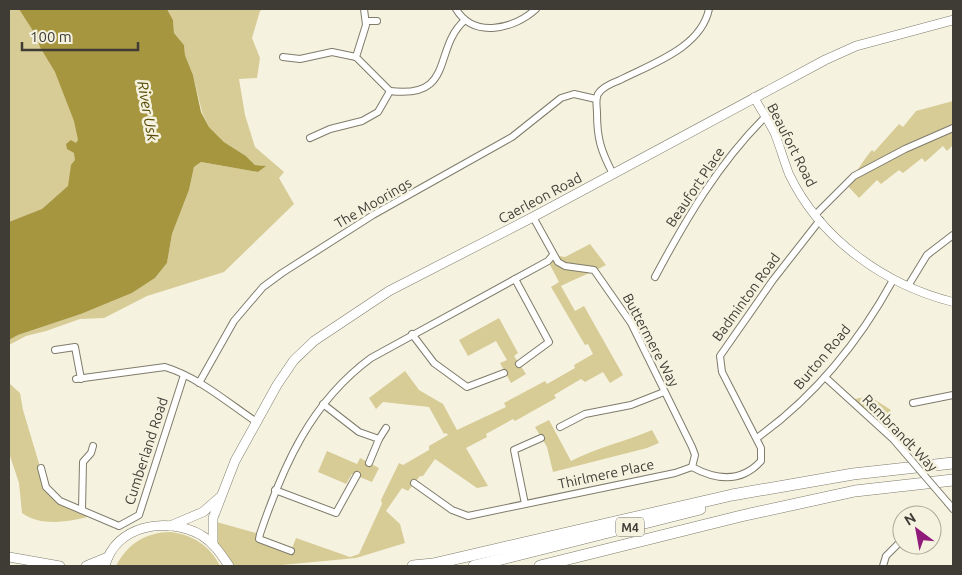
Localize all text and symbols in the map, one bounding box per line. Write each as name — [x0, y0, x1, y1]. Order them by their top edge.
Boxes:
scale bar — [22, 20, 139, 52]
text: 100 m — [30, 28, 72, 45]
water label: River Usk — [134, 80, 162, 143]
street label: Beaufort Road — [764, 101, 820, 189]
street label: Beaufort Place — [662, 144, 728, 230]
street label: Caerleon Road — [496, 169, 584, 227]
street label: The Moorings — [332, 175, 414, 231]
street label: Badminton Road — [709, 250, 783, 344]
street label: Buttermere Way — [620, 291, 682, 390]
street label: Burton Road — [790, 321, 854, 393]
street label: Rembrandt Way — [859, 391, 941, 475]
street label: Cumberland Road — [121, 395, 171, 507]
street label: Thirlmere Place — [557, 456, 655, 492]
north arrow — [892, 505, 942, 555]
text: N — [901, 509, 919, 529]
road number: M4 — [616, 518, 644, 536]

